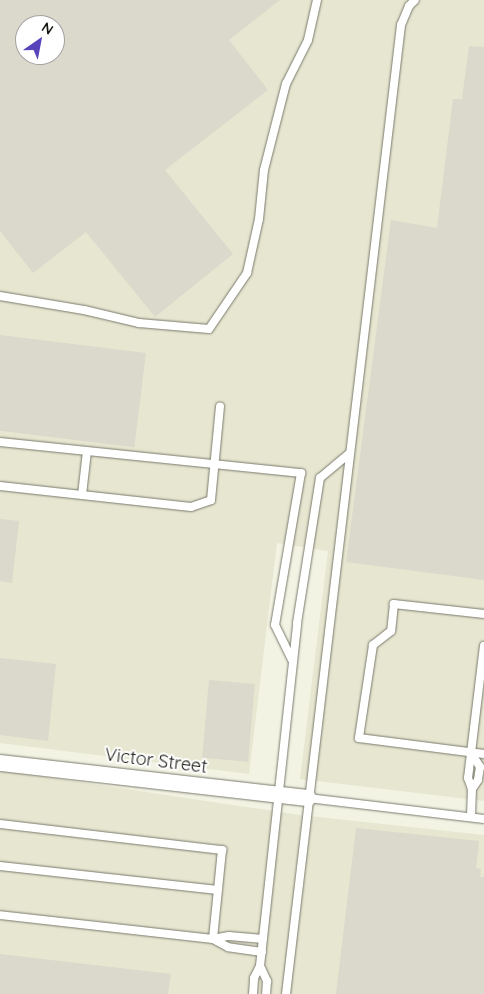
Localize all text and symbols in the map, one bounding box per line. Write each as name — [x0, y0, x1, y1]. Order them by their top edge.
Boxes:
north arrow — [15, 15, 65, 65]
text: N — [38, 18, 57, 39]
street label: Victor Street — [104, 744, 208, 778]

